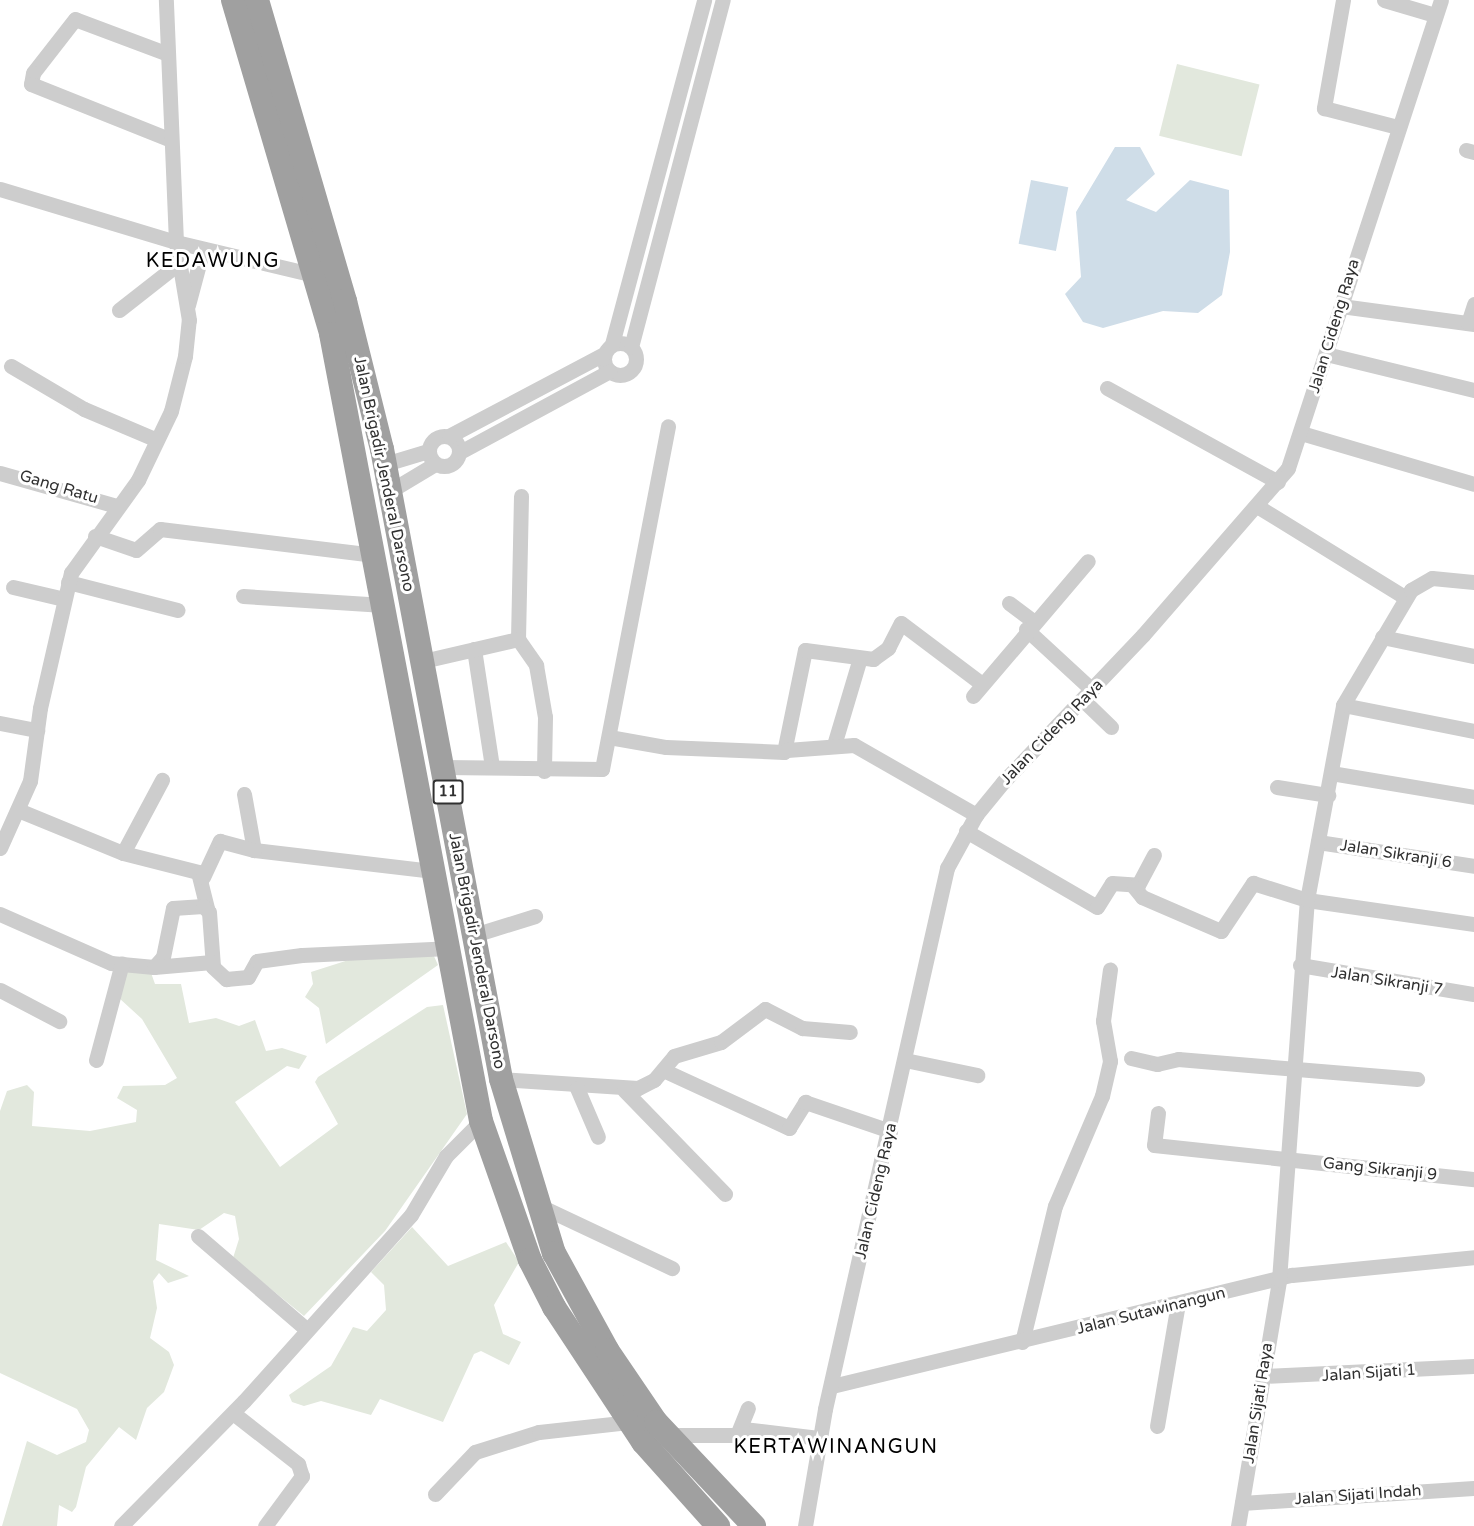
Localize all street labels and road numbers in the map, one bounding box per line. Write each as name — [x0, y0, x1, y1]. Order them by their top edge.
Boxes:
street label: Jalan Cideng Raya — [1304, 257, 1364, 395]
street label: Jalan Brigadir Jenderal Darsono — [350, 354, 418, 594]
street label: Gang Ratu — [17, 466, 101, 508]
street label: Jalan Cideng Raya — [997, 675, 1107, 789]
road number: 11 — [432, 780, 464, 804]
street label: Jalan Brigadir Jenderal Darsono — [445, 831, 509, 1071]
street label: Jalan Sikranji 6 — [1339, 836, 1453, 872]
street label: Jalan Sikranji 7 — [1330, 963, 1444, 999]
street label: Jalan Cideng Raya — [851, 1121, 901, 1261]
street label: Gang Sikranji 9 — [1322, 1153, 1438, 1185]
street label: Jalan Sutawinangun — [1075, 1283, 1227, 1339]
street label: Jalan Sijati Raya — [1239, 1341, 1277, 1465]
street label: Jalan Sijati 1 — [1321, 1360, 1417, 1386]
street label: Jalan Sijati Indah — [1294, 1481, 1422, 1509]

